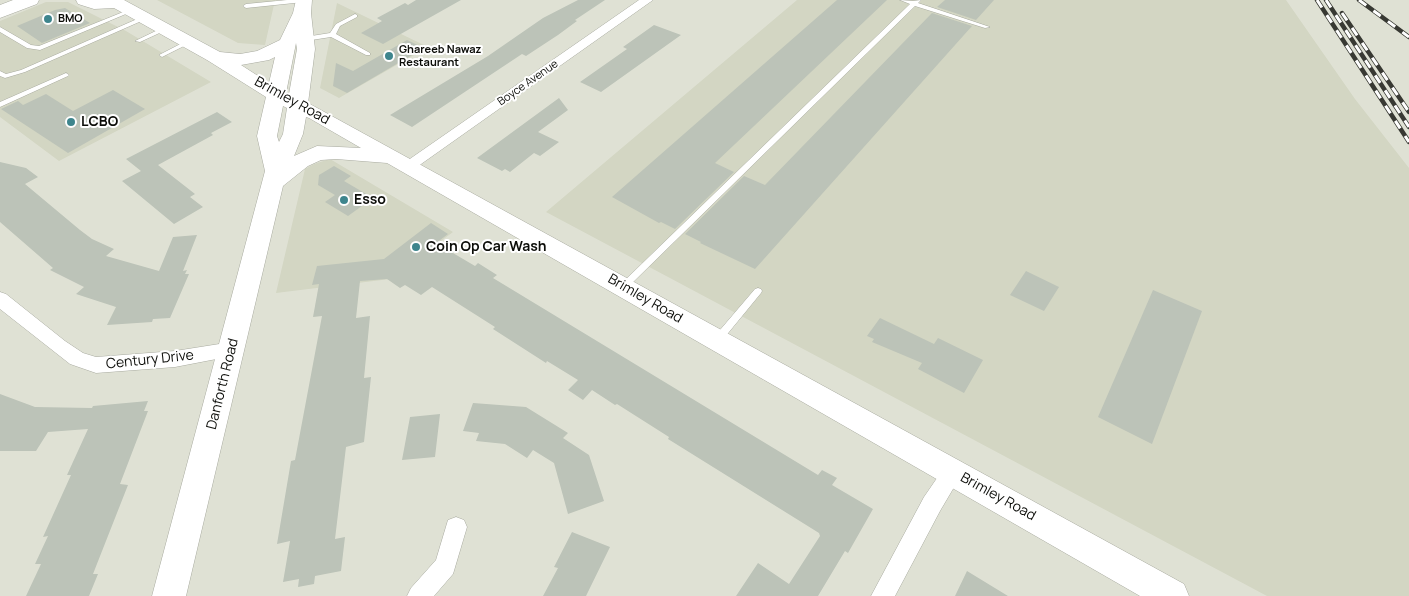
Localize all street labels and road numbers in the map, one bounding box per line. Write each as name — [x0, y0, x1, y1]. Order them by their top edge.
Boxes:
street label: Boyce Avenue — [495, 57, 561, 109]
street label: Brimley Road — [251, 73, 333, 129]
street label: Brimley Road — [605, 271, 685, 327]
street label: Danforth Road — [204, 337, 242, 431]
street label: Century Drive — [105, 347, 195, 373]
street label: Brimley Road — [957, 469, 1039, 525]

